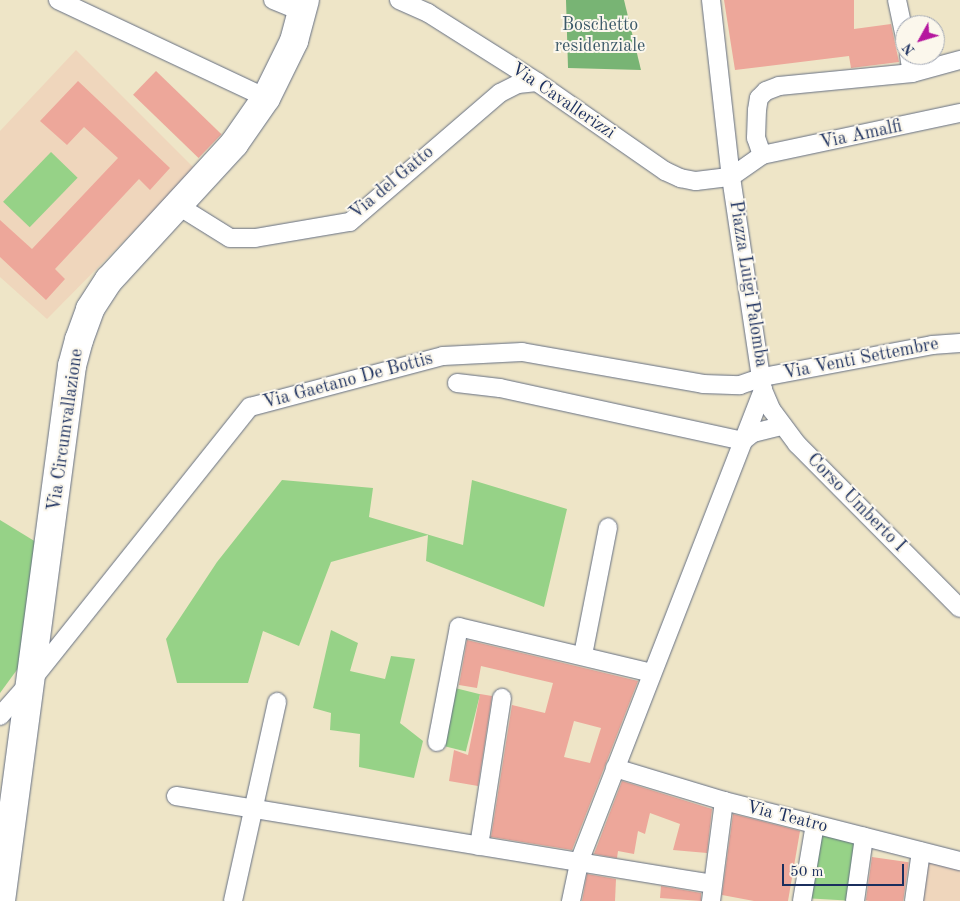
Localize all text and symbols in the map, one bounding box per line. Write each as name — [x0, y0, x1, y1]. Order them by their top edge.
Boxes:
park label: Boschetto residenziale — [555, 15, 645, 58]
north arrow — [895, 15, 945, 65]
text: N — [900, 40, 918, 57]
street label: Via Cavallerizzi — [507, 58, 619, 144]
street label: Via Amalfi — [818, 116, 904, 154]
street label: Via del Gatto — [346, 142, 438, 224]
street label: Piazza Luigi Palomba — [724, 199, 772, 369]
street label: Via Venti Settembre — [782, 333, 940, 385]
street label: Via Circumvallazione — [44, 347, 88, 513]
street label: Via Gaetano De Bottis — [261, 348, 435, 414]
street label: Corso Umberto I — [802, 449, 910, 557]
street label: Via Teatro — [744, 796, 830, 838]
scale bar — [785, 854, 908, 886]
text: 50 m — [790, 865, 824, 880]

